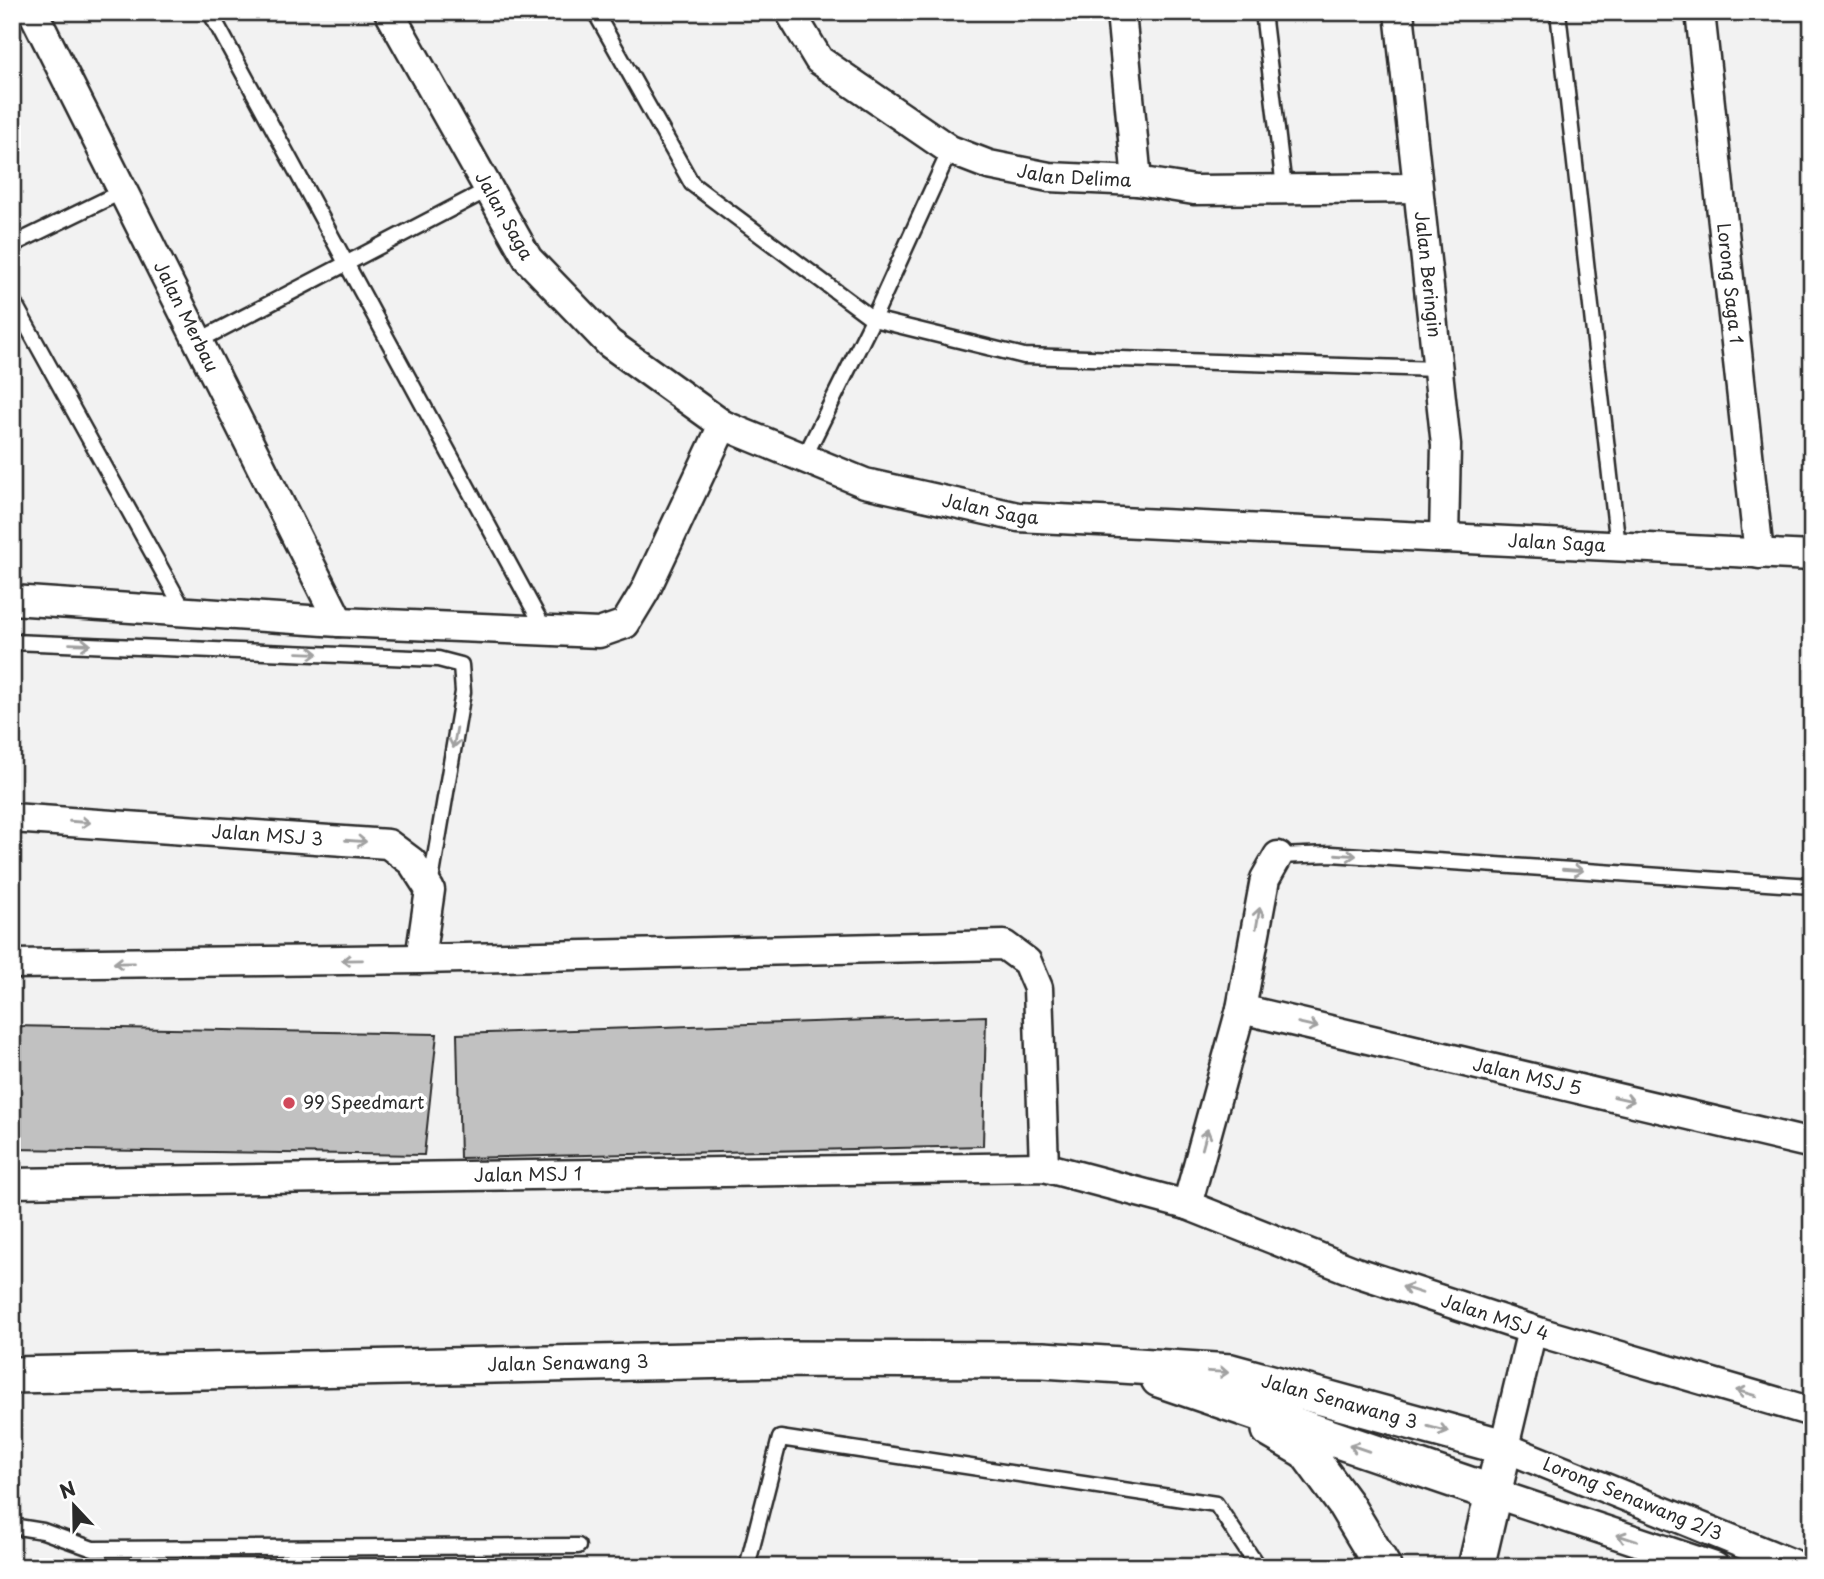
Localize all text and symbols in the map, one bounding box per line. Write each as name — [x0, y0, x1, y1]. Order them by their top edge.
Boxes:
street label: Jalan Delima — [1015, 156, 1133, 193]
street label: Jalan Saga — [469, 166, 541, 265]
street label: Jalan Beringin — [1409, 210, 1449, 339]
street label: Lorong Saga 1 — [1711, 221, 1751, 345]
street label: Jalan Merbau — [148, 256, 226, 376]
street label: Jalan Saga — [940, 486, 1040, 530]
street label: Jalan Saga — [1507, 526, 1607, 558]
one-way arrow — [69, 638, 92, 651]
one-way arrow — [296, 647, 319, 660]
one-way arrow — [448, 726, 461, 749]
one-way arrow — [69, 816, 91, 829]
street label: Jalan MSJ 3 — [211, 817, 324, 851]
one-way arrow — [344, 835, 367, 848]
one-way arrow — [1334, 849, 1357, 862]
one-way arrow — [1561, 864, 1584, 877]
one-way arrow — [1252, 907, 1265, 930]
one-way arrow — [341, 953, 364, 967]
one-way arrow — [113, 956, 136, 970]
one-way arrow — [1296, 1019, 1318, 1032]
street label: Jalan MSJ 5 — [1470, 1049, 1585, 1101]
place label: 99 Speedmart — [303, 1088, 424, 1115]
one-way arrow — [1612, 1093, 1635, 1107]
marker: 99 Speedmart — [281, 1095, 297, 1111]
one-way arrow — [1200, 1128, 1213, 1150]
street label: Jalan MSJ 1 — [474, 1159, 582, 1188]
one-way arrow — [1401, 1283, 1423, 1295]
street label: Jalan MSJ 4 — [1438, 1286, 1552, 1346]
street label: Jalan Senawang 3 — [487, 1347, 649, 1377]
one-way arrow — [1206, 1365, 1229, 1378]
street label: Jalan Senawang 3 — [1259, 1366, 1421, 1435]
one-way arrow — [1735, 1385, 1757, 1398]
one-way arrow — [1426, 1423, 1449, 1436]
one-way arrow — [1348, 1440, 1370, 1453]
street label: Lorong Senawang 2/3 — [1539, 1449, 1727, 1546]
north arrow — [38, 1470, 108, 1540]
text: N — [55, 1474, 79, 1505]
one-way arrow — [1616, 1530, 1638, 1543]

